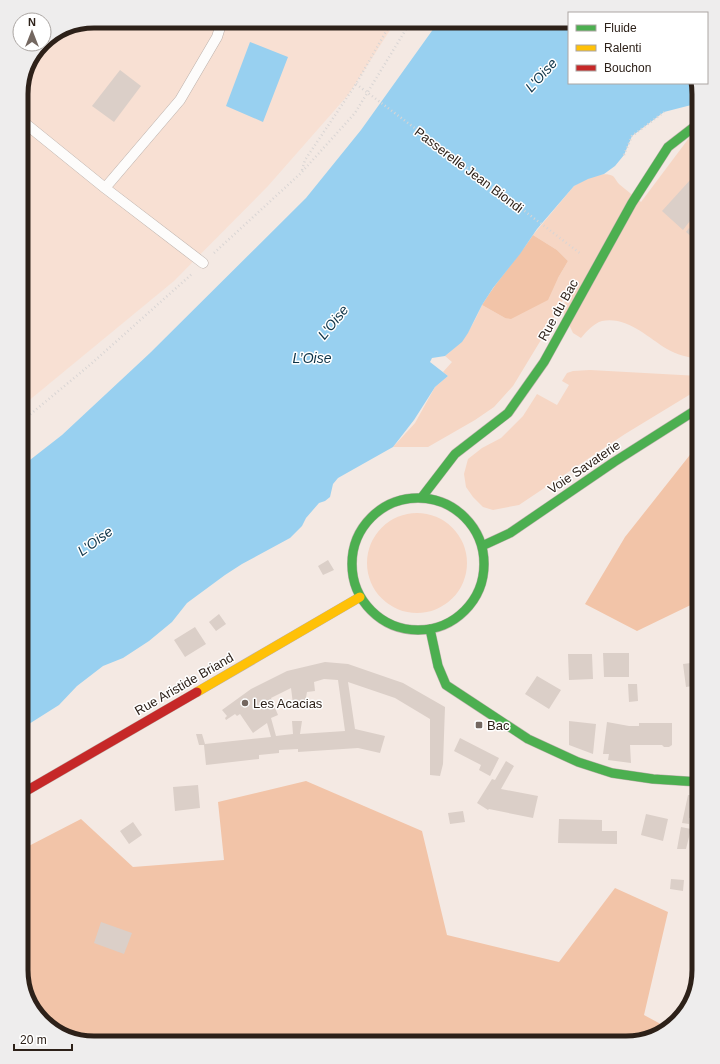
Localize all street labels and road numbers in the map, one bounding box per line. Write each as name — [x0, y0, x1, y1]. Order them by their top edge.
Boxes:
street label: Passerelle Jean Biondi — [412, 124, 526, 216]
street label: Rue du Bac — [535, 276, 581, 343]
street label: Voie Savaterie — [545, 437, 623, 497]
street label: Rue Aristide Briand — [132, 650, 236, 718]

